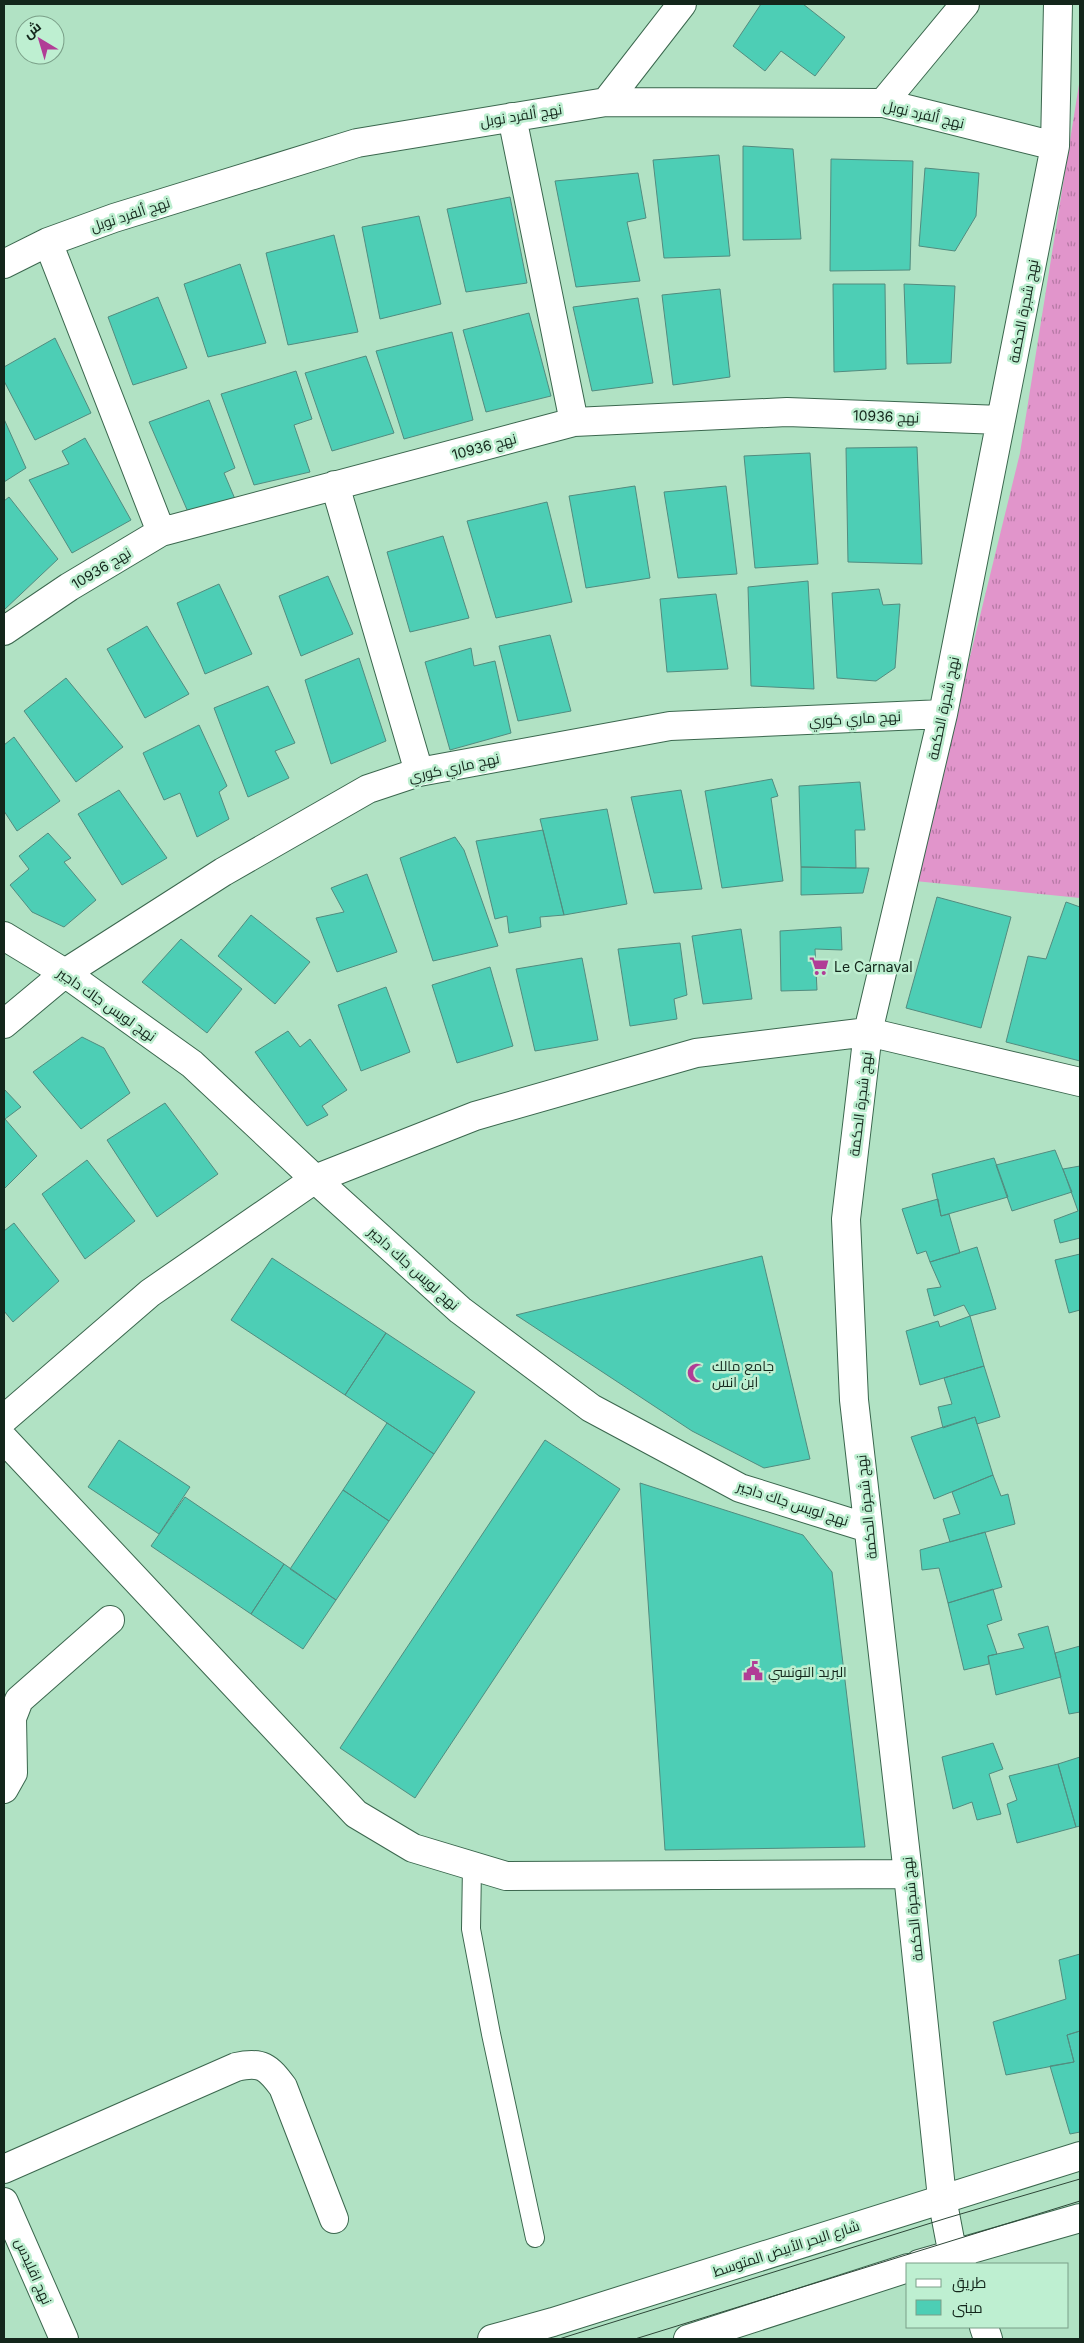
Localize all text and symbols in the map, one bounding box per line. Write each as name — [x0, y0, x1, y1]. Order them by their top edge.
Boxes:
north arrow — [15, 15, 65, 65]
text: ش — [19, 17, 45, 42]
street label: نهج ألفرد نوبل — [882, 96, 966, 133]
street label: نهج ألفرد نوبل — [479, 100, 563, 131]
street label: نهج ألفرد نوبل — [88, 193, 172, 236]
street label: نهج شجرة الحكمة — [1005, 258, 1042, 364]
street label: نهج 10936 — [853, 406, 919, 427]
street label: نهج 10936 — [450, 429, 518, 464]
street label: نهج 10936 — [68, 544, 134, 593]
street label: نهج شجرة الحكمة — [924, 655, 963, 761]
street label: نهج ماري كوري — [809, 707, 902, 733]
street label: نهج ماري كوري — [407, 749, 502, 789]
supermarket icon: Le Carnaval — [808, 955, 830, 977]
place label: Le Carnaval — [834, 958, 913, 975]
street label: نهج لويس جاك داجير — [53, 963, 159, 1045]
street label: نهج شجرة الحكمة — [845, 1051, 876, 1157]
street label: نهج لويس جاك داجير — [364, 1222, 463, 1314]
place label: جامع مالك ابن انس — [712, 1357, 774, 1390]
mosque icon: جامع مالك ابن انس — [686, 1362, 708, 1384]
street label: نهج شجرة الحكمة — [852, 1454, 881, 1560]
street label: نهج لويس جاك داجير — [734, 1477, 851, 1530]
public building icon: البريد التونسي — [742, 1660, 764, 1682]
place label: البريد التونسي — [768, 1663, 847, 1683]
street label: نهج شجرة الحكمة — [898, 1856, 927, 1962]
street label: شارع البحر الأبيض المتوسط — [711, 2216, 862, 2281]
street label: نهج اقليدس — [11, 2235, 56, 2307]
legend — [906, 2263, 1069, 2328]
text: طريق — [952, 2273, 986, 2293]
text: مبنى — [952, 2298, 983, 2318]

